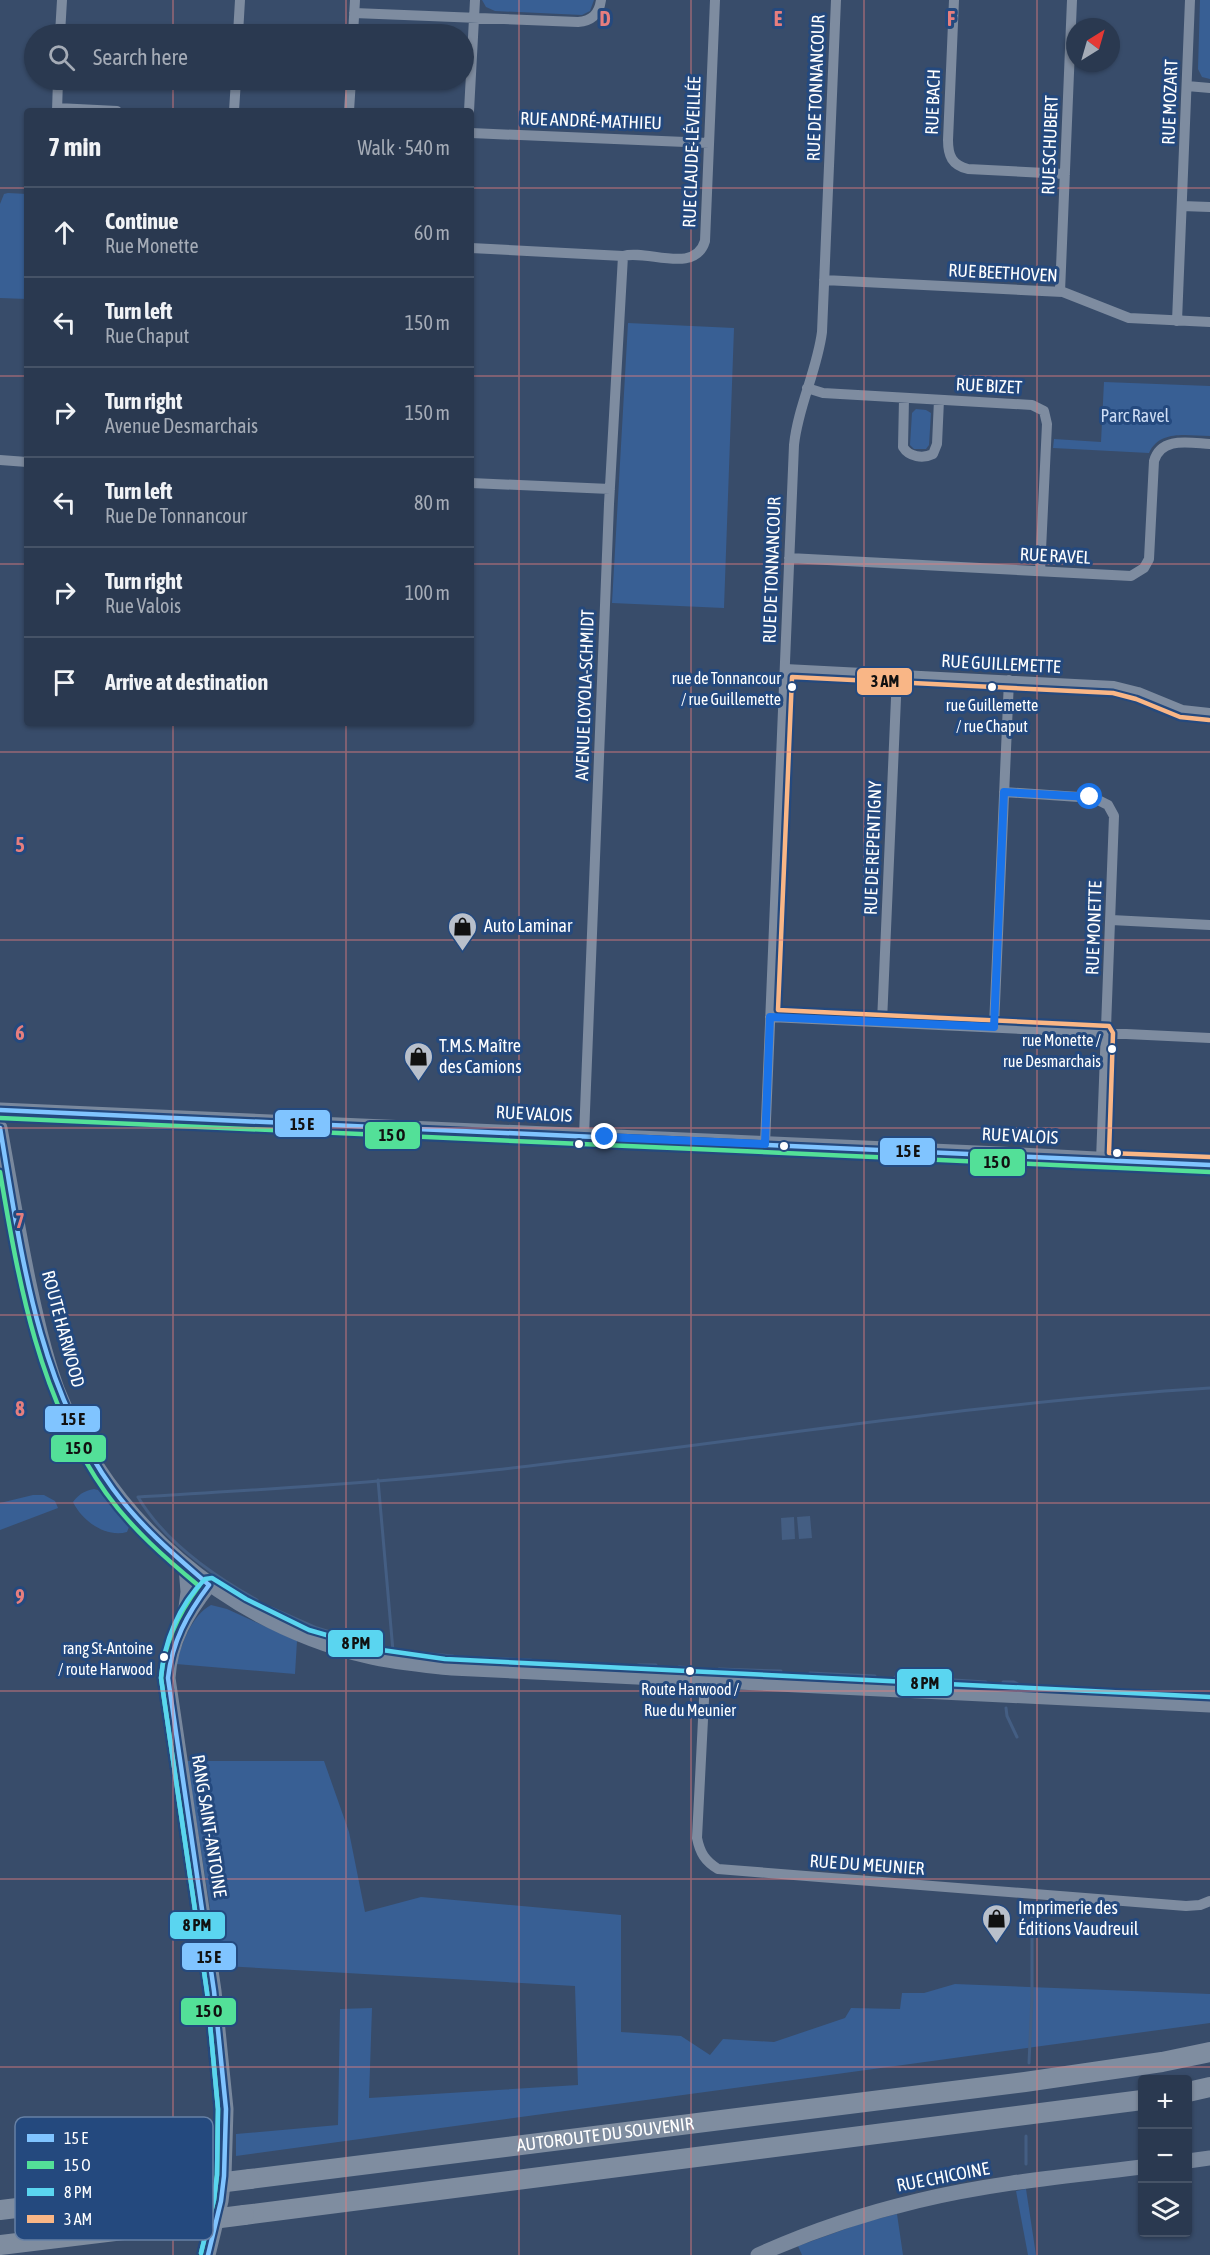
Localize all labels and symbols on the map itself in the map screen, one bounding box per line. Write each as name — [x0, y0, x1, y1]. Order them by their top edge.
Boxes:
text: D — [599, 7, 611, 30]
text: E — [774, 7, 783, 30]
text: F — [947, 7, 955, 30]
street label: RUE DE TONNANCOUR — [802, 14, 829, 162]
north arrow — [1066, 18, 1120, 72]
street label: RUE MOZART — [1158, 59, 1181, 145]
street label: RUE BACH — [921, 69, 944, 135]
street label: RUE CLAUDE-LÉVEILLÉE — [678, 76, 705, 228]
street label: RUE SCHUBERT — [1037, 95, 1062, 195]
street label: RUE ANDRÉ-MATHIEU — [520, 108, 662, 133]
street label: RUE BEETHOVEN — [948, 259, 1058, 286]
street label: RUE BIZET — [955, 373, 1023, 398]
park label: Parc Ravel — [1101, 405, 1170, 426]
street label: RUE DE TONNANCOUR — [758, 496, 785, 644]
street label: RUE RAVEL — [1019, 543, 1091, 568]
street label: AVENUE LOYOLA-SCHMIDT — [571, 609, 598, 781]
street label: RUE GUILLEMETTE — [941, 650, 1061, 677]
line badge: 3 AM — [856, 667, 913, 696]
place label: rue de Tonnancour / rue Guillemette — [672, 669, 781, 708]
text: 3 AM — [871, 672, 899, 690]
marker: rue de Tonnancour / rue Guillemette — [786, 681, 798, 693]
marker: rue Guillemette / rue Chaput — [986, 681, 998, 693]
place label: rue Guillemette / rue Chaput — [946, 696, 1038, 736]
street label: RUE DE REPENTIGNY — [860, 780, 885, 916]
route start — [1076, 783, 1102, 809]
text: 5 — [15, 833, 25, 856]
street label: RUE MONETTE — [1081, 880, 1106, 975]
shop icon: Auto Laminar — [447, 910, 479, 952]
place label: Auto Laminar — [484, 915, 573, 936]
text: 6 — [15, 1021, 25, 1044]
place label: rue Monette / rue Desmarchais — [1003, 1031, 1102, 1070]
place label: T.M.S. Maître des Camions — [439, 1035, 522, 1077]
shop icon: T.M.S. Maître des Camions — [402, 1040, 434, 1082]
marker: rue Monette / rue Desmarchais — [1106, 1043, 1118, 1055]
street label: RUE VALOIS — [495, 1101, 573, 1126]
line badge: 15 E — [274, 1109, 331, 1138]
text: 15 E — [290, 1115, 314, 1133]
line badge: 15 O — [364, 1121, 421, 1150]
route end — [591, 1123, 617, 1149]
street label: RUE VALOIS — [981, 1123, 1059, 1148]
text: 15 O — [379, 1126, 405, 1144]
line badge: 15 E — [879, 1137, 936, 1166]
unlabelled marker — [573, 1138, 585, 1150]
unlabelled marker — [778, 1140, 790, 1152]
text: 15 E — [896, 1142, 920, 1160]
unlabelled marker — [1111, 1147, 1123, 1159]
line badge: 15 O — [969, 1148, 1026, 1177]
text: 15 O — [984, 1153, 1010, 1171]
text: 7 — [15, 1209, 25, 1232]
street label: ROUTE HARWOOD — [38, 1268, 89, 1390]
text: 8 — [15, 1397, 25, 1420]
line badge: 15 E — [44, 1405, 101, 1433]
text: 15 E — [61, 1410, 85, 1428]
line badge: 15 O — [50, 1434, 107, 1463]
text: 15 O — [66, 1439, 92, 1457]
text: 9 — [15, 1585, 25, 1608]
line badge: 8 PM — [327, 1629, 384, 1658]
text: 8 PM — [342, 1634, 370, 1652]
place label: rang St-Antoine / route Harwood — [58, 1639, 153, 1678]
marker: rang St-Antoine / route Harwood — [158, 1651, 170, 1663]
marker: Route Harwood / Rue du Meunier — [684, 1665, 696, 1677]
line badge: 8 PM — [896, 1668, 953, 1697]
text: 8 PM — [911, 1674, 939, 1692]
place label: Route Harwood / Rue du Meunier — [641, 1680, 740, 1719]
street label: RANG SAINT-ANTOINE — [188, 1753, 231, 1899]
street label: RUE DU MEUNIER — [809, 1850, 925, 1879]
place label: Imprimerie des Éditions Vaudreuil — [1018, 1897, 1139, 1939]
shop icon: Imprimerie des Éditions Vaudreuil — [981, 1902, 1013, 1944]
line badge: 8 PM — [169, 1911, 226, 1940]
text: 8 PM — [183, 1916, 211, 1934]
line badge: 15 E — [181, 1942, 237, 1971]
text: 15 E — [197, 1948, 221, 1966]
line badge: 15 O — [180, 1997, 237, 2026]
text: 15 O — [196, 2002, 222, 2020]
street label: AUTOROUTE DU SOUVENIR — [515, 2113, 695, 2156]
legend — [15, 2117, 213, 2240]
text: 15 E — [64, 2129, 88, 2147]
text: 15 O — [64, 2156, 91, 2174]
street label: RUE CHICOINE — [895, 2157, 991, 2196]
text: 8 PM — [64, 2183, 92, 2201]
text: 3 AM — [64, 2210, 92, 2228]

